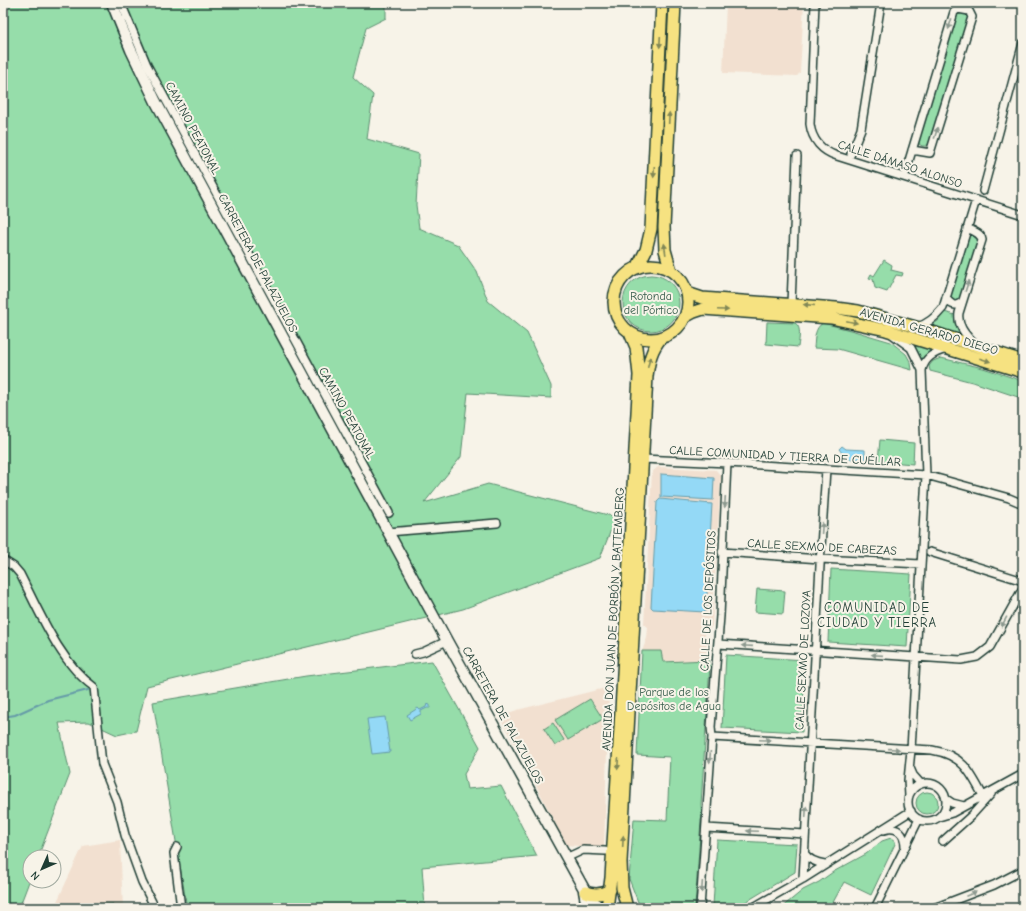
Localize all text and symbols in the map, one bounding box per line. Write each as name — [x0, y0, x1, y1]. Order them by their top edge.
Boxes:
one-way arrow — [947, 19, 953, 31]
one-way arrow — [657, 36, 663, 49]
street label: CAMINO PEATONAL — [163, 79, 223, 177]
one-way arrow — [666, 112, 673, 124]
one-way arrow — [933, 127, 939, 139]
street label: CALLE DÁMASO ALONSO — [836, 137, 964, 191]
one-way arrow — [650, 166, 657, 178]
street label: CARRETERA DE PALAZUELOS — [215, 191, 301, 335]
one-way arrow — [662, 243, 668, 256]
one-way arrow — [964, 280, 970, 292]
park label: Rotonda del Pórtico — [624, 289, 678, 317]
one-way arrow — [803, 302, 815, 309]
street label: AVENIDA GERARDO DIEGO — [858, 305, 1000, 358]
one-way arrow — [717, 307, 729, 314]
one-way arrow — [846, 320, 858, 326]
one-way arrow — [647, 355, 653, 368]
one-way arrow — [979, 357, 991, 363]
street label: CAMINO PEATONAL — [316, 365, 378, 461]
street label: CALLE COMUNIDAD Y TIERRA DE CUÉLLAR — [669, 443, 901, 469]
street label: AVENIDA DON JUAN DE BORBÓN Y BATTEMBERG — [599, 486, 627, 751]
one-way arrow — [721, 496, 728, 508]
one-way arrow — [819, 522, 826, 534]
street label: CALLE DE LOS DEPÓSITOS — [697, 530, 719, 672]
street label: CALLE SEXMO DE CABEZAS — [747, 536, 898, 558]
street label: CALLE SEXMO DE LOZOYA — [792, 590, 814, 730]
district label: COMUNIDAD DE CIUDAD Y TIERRA — [817, 600, 937, 630]
one-way arrow — [1001, 616, 1008, 628]
one-way arrow — [741, 643, 753, 650]
street label: CARRETERA DE PALAZUELOS — [459, 644, 547, 786]
one-way arrow — [871, 651, 883, 658]
park label: Parque de los Depósitos de Agua — [627, 685, 721, 713]
one-way arrow — [759, 737, 771, 744]
one-way arrow — [888, 745, 900, 752]
one-way arrow — [707, 751, 714, 763]
one-way arrow — [614, 758, 621, 770]
one-way arrow — [803, 806, 810, 818]
one-way arrow — [745, 828, 758, 834]
one-way arrow — [619, 835, 626, 847]
north arrow — [22, 849, 62, 889]
text: N — [28, 869, 42, 883]
one-way arrow — [698, 881, 705, 893]
one-way arrow — [965, 890, 977, 896]

